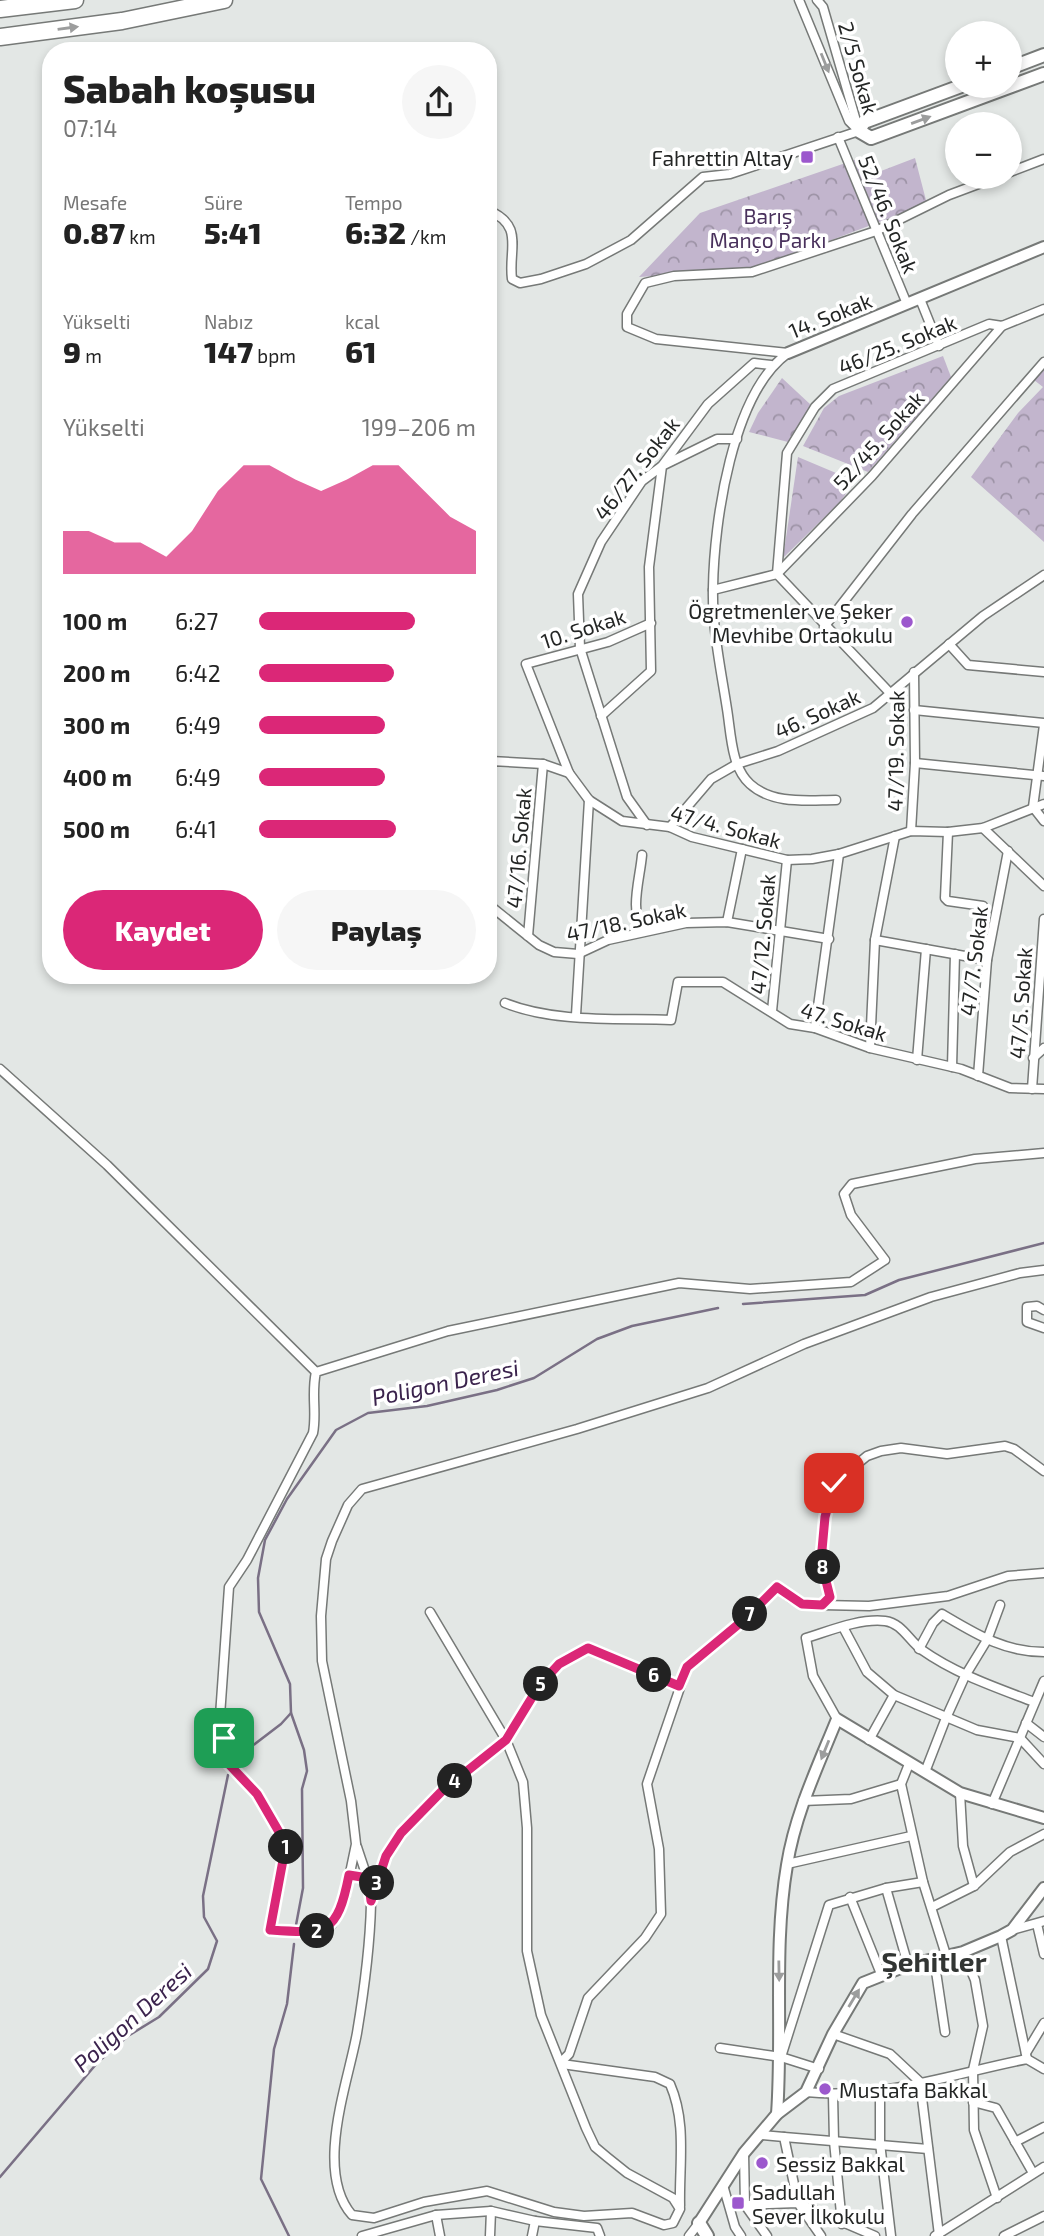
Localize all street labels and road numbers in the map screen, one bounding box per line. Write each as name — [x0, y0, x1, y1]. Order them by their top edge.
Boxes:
street label: 2/5 Sokak — [834, 19, 884, 118]
street label: 52/46. Sokak — [854, 151, 924, 277]
street label: 14. Sokak — [785, 287, 875, 343]
street label: 46/25. Sokak — [834, 309, 960, 379]
street label: 52/45. Sokak — [827, 385, 929, 495]
street label: 46/27. Sokak — [588, 411, 684, 524]
street label: 10. Sokak — [538, 603, 629, 653]
street label: 46. Sokak — [770, 683, 864, 743]
street label: 47/19. Sokak — [881, 690, 909, 812]
street label: 47/16. Sokak — [500, 786, 536, 909]
street label: 47/4. Sokak — [668, 799, 784, 853]
street label: 47/12. Sokak — [744, 872, 780, 995]
street label: 47/18. Sokak — [564, 896, 688, 946]
street label: 47/7. Sokak — [954, 904, 992, 1017]
street label: 47/5. Sokak — [1004, 946, 1036, 1060]
street label: 47. Sokak — [798, 996, 890, 1046]

